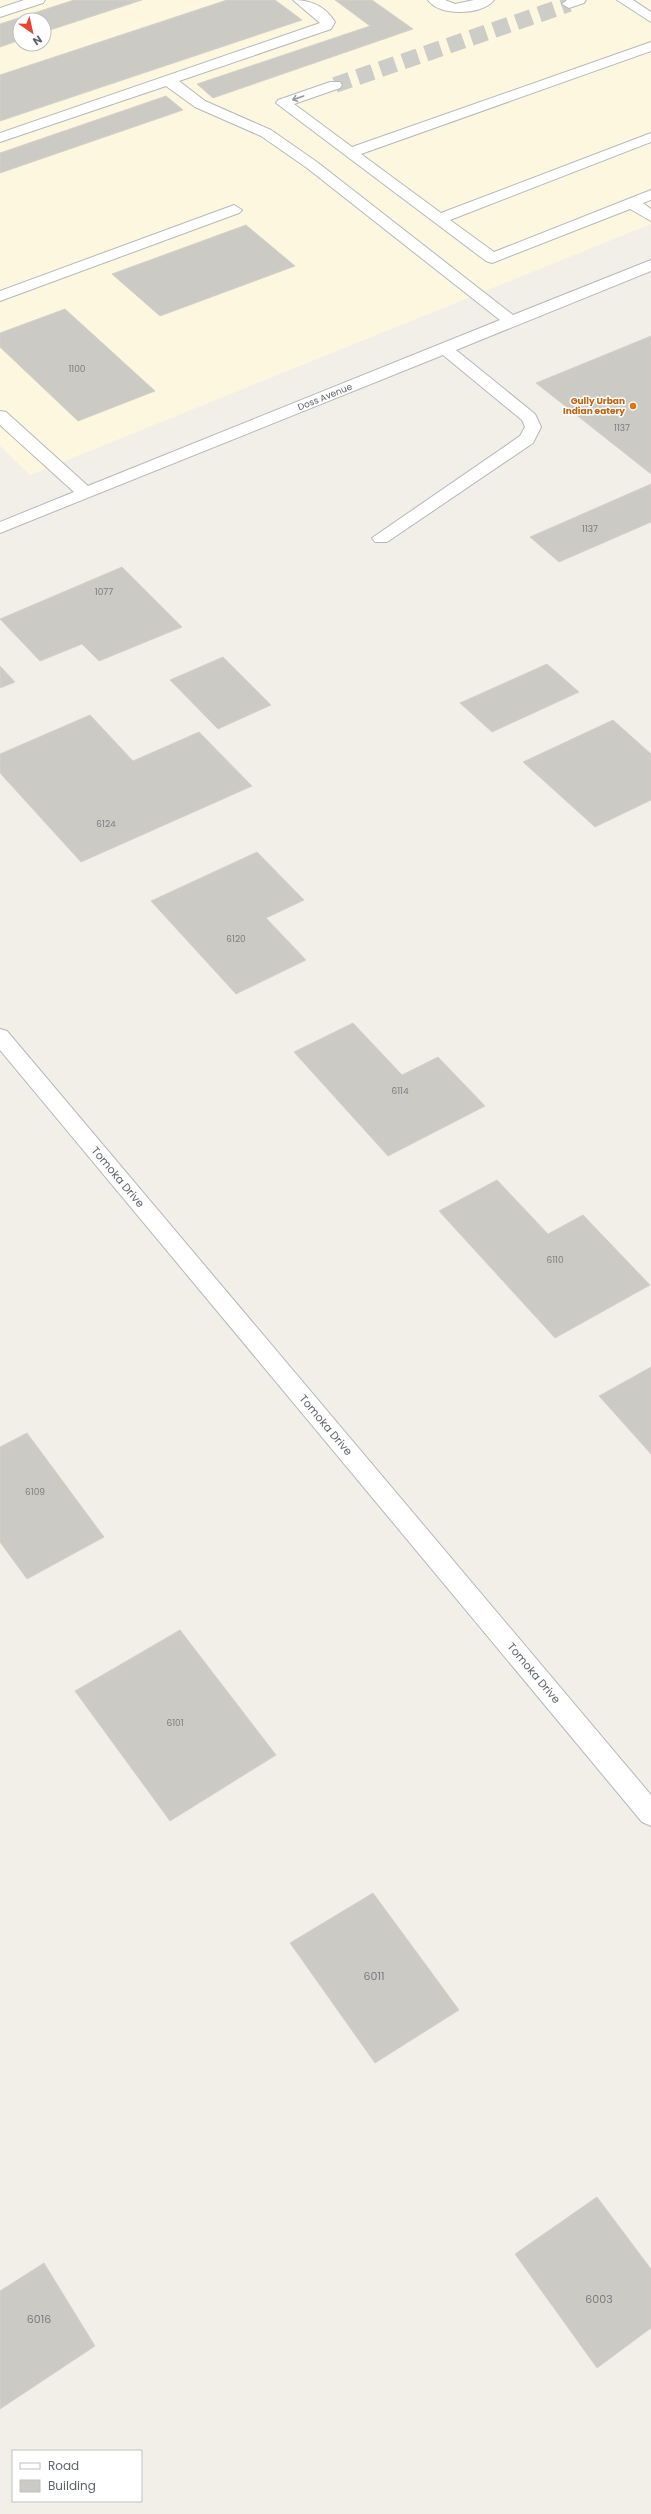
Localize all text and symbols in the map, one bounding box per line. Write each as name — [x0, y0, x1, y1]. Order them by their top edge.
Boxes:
north arrow — [12, 12, 52, 52]
text: N — [30, 31, 45, 49]
one-way arrow — [292, 95, 305, 102]
house number: 1100 — [68, 363, 86, 375]
street label: Doss Avenue — [296, 380, 354, 413]
place label: Gully Urban Indian eatery — [563, 395, 625, 417]
marker: Gully Urban Indian eatery — [628, 401, 638, 411]
house number: 1137 — [614, 422, 630, 434]
house number: 1137 — [582, 523, 598, 535]
house number: 1077 — [95, 586, 113, 598]
house number: 6124 — [96, 818, 116, 830]
house number: 6120 — [226, 933, 246, 945]
house number: 6114 — [391, 1085, 409, 1097]
street label: Tomoka Drive — [88, 1143, 148, 1211]
house number: 6110 — [546, 1254, 564, 1266]
street label: Tomoka Drive — [296, 1391, 356, 1459]
house number: 6109 — [25, 1486, 45, 1498]
street label: Tomoka Drive — [504, 1639, 564, 1707]
house number: 6101 — [166, 1717, 184, 1729]
house number: 6011 — [364, 1968, 384, 1984]
house number: 6003 — [585, 2291, 613, 2307]
house number: 6016 — [27, 2311, 51, 2327]
legend — [12, 2450, 142, 2502]
text: Road — [48, 2457, 79, 2474]
text: Building — [48, 2477, 96, 2494]

